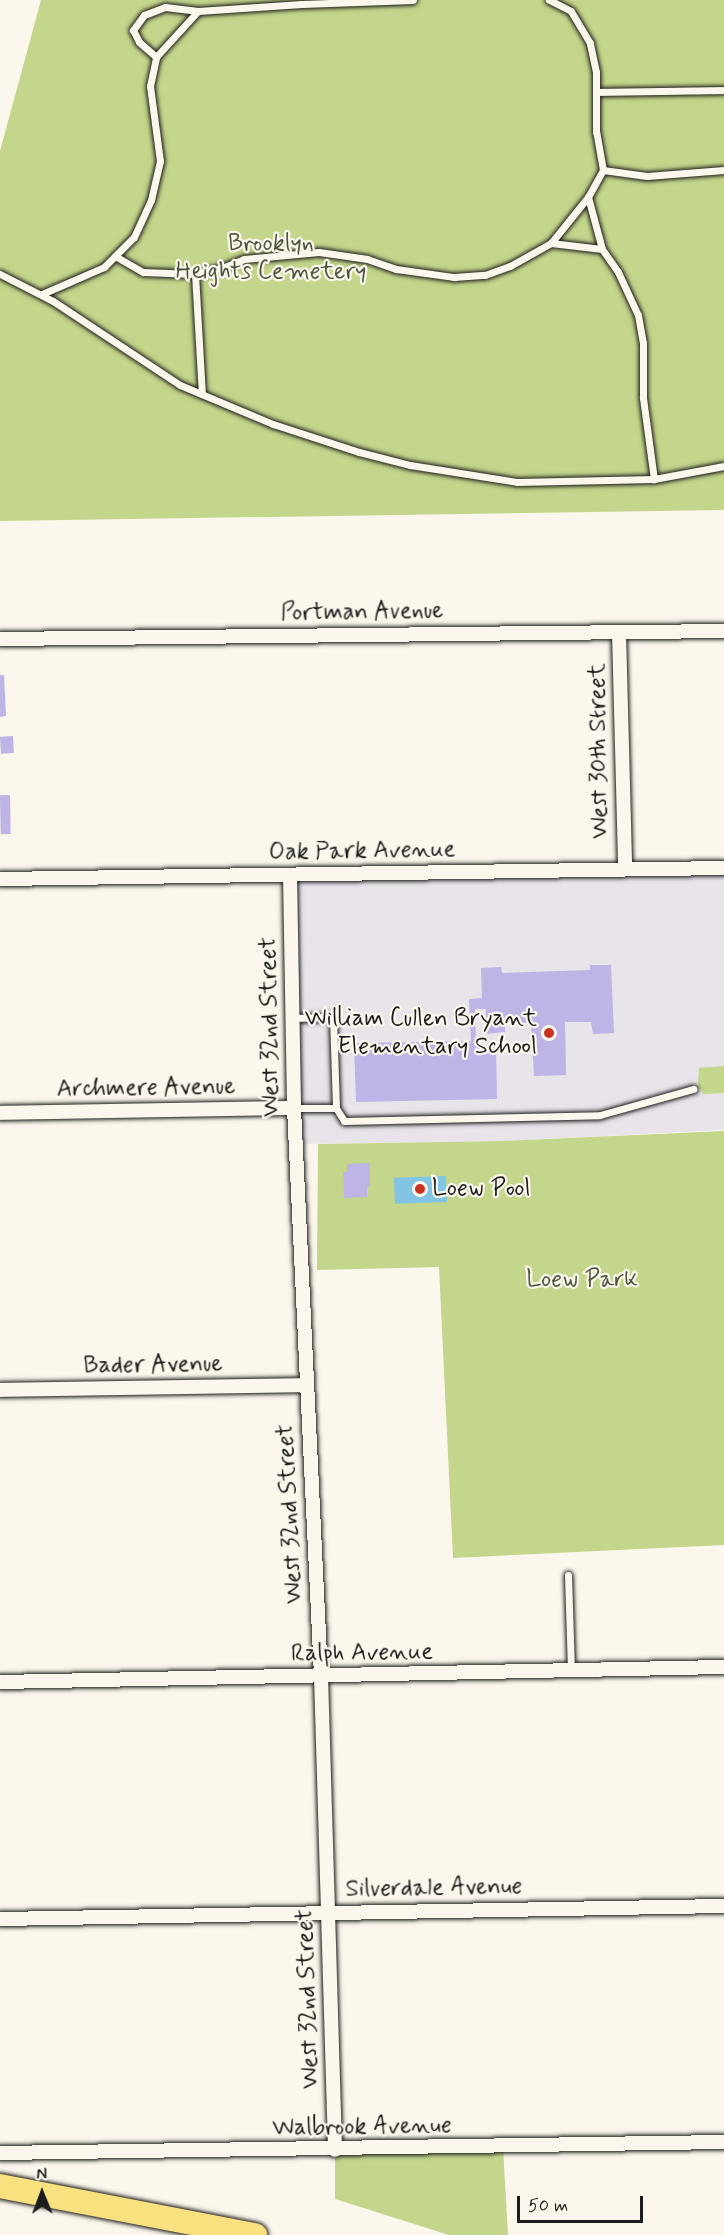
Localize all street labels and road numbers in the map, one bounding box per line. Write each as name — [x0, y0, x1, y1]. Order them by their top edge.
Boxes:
street label: Portman Avenue — [277, 596, 447, 628]
street label: West 30th Street — [583, 663, 615, 839]
street label: Oak Park Avenue — [274, 835, 450, 867]
street label: West 32nd Street — [254, 937, 286, 1117]
street label: Archmere Avenue — [54, 1072, 238, 1104]
street label: Bader Avenue — [81, 1349, 225, 1381]
street label: West 32nd Street — [271, 1424, 309, 1604]
street label: Ralph Avenue — [294, 1637, 430, 1669]
street label: Silverdale Avenue — [344, 1872, 524, 1904]
street label: West 32nd Street — [290, 1909, 326, 2089]
street label: Walbrook Avenue — [274, 2111, 450, 2143]

